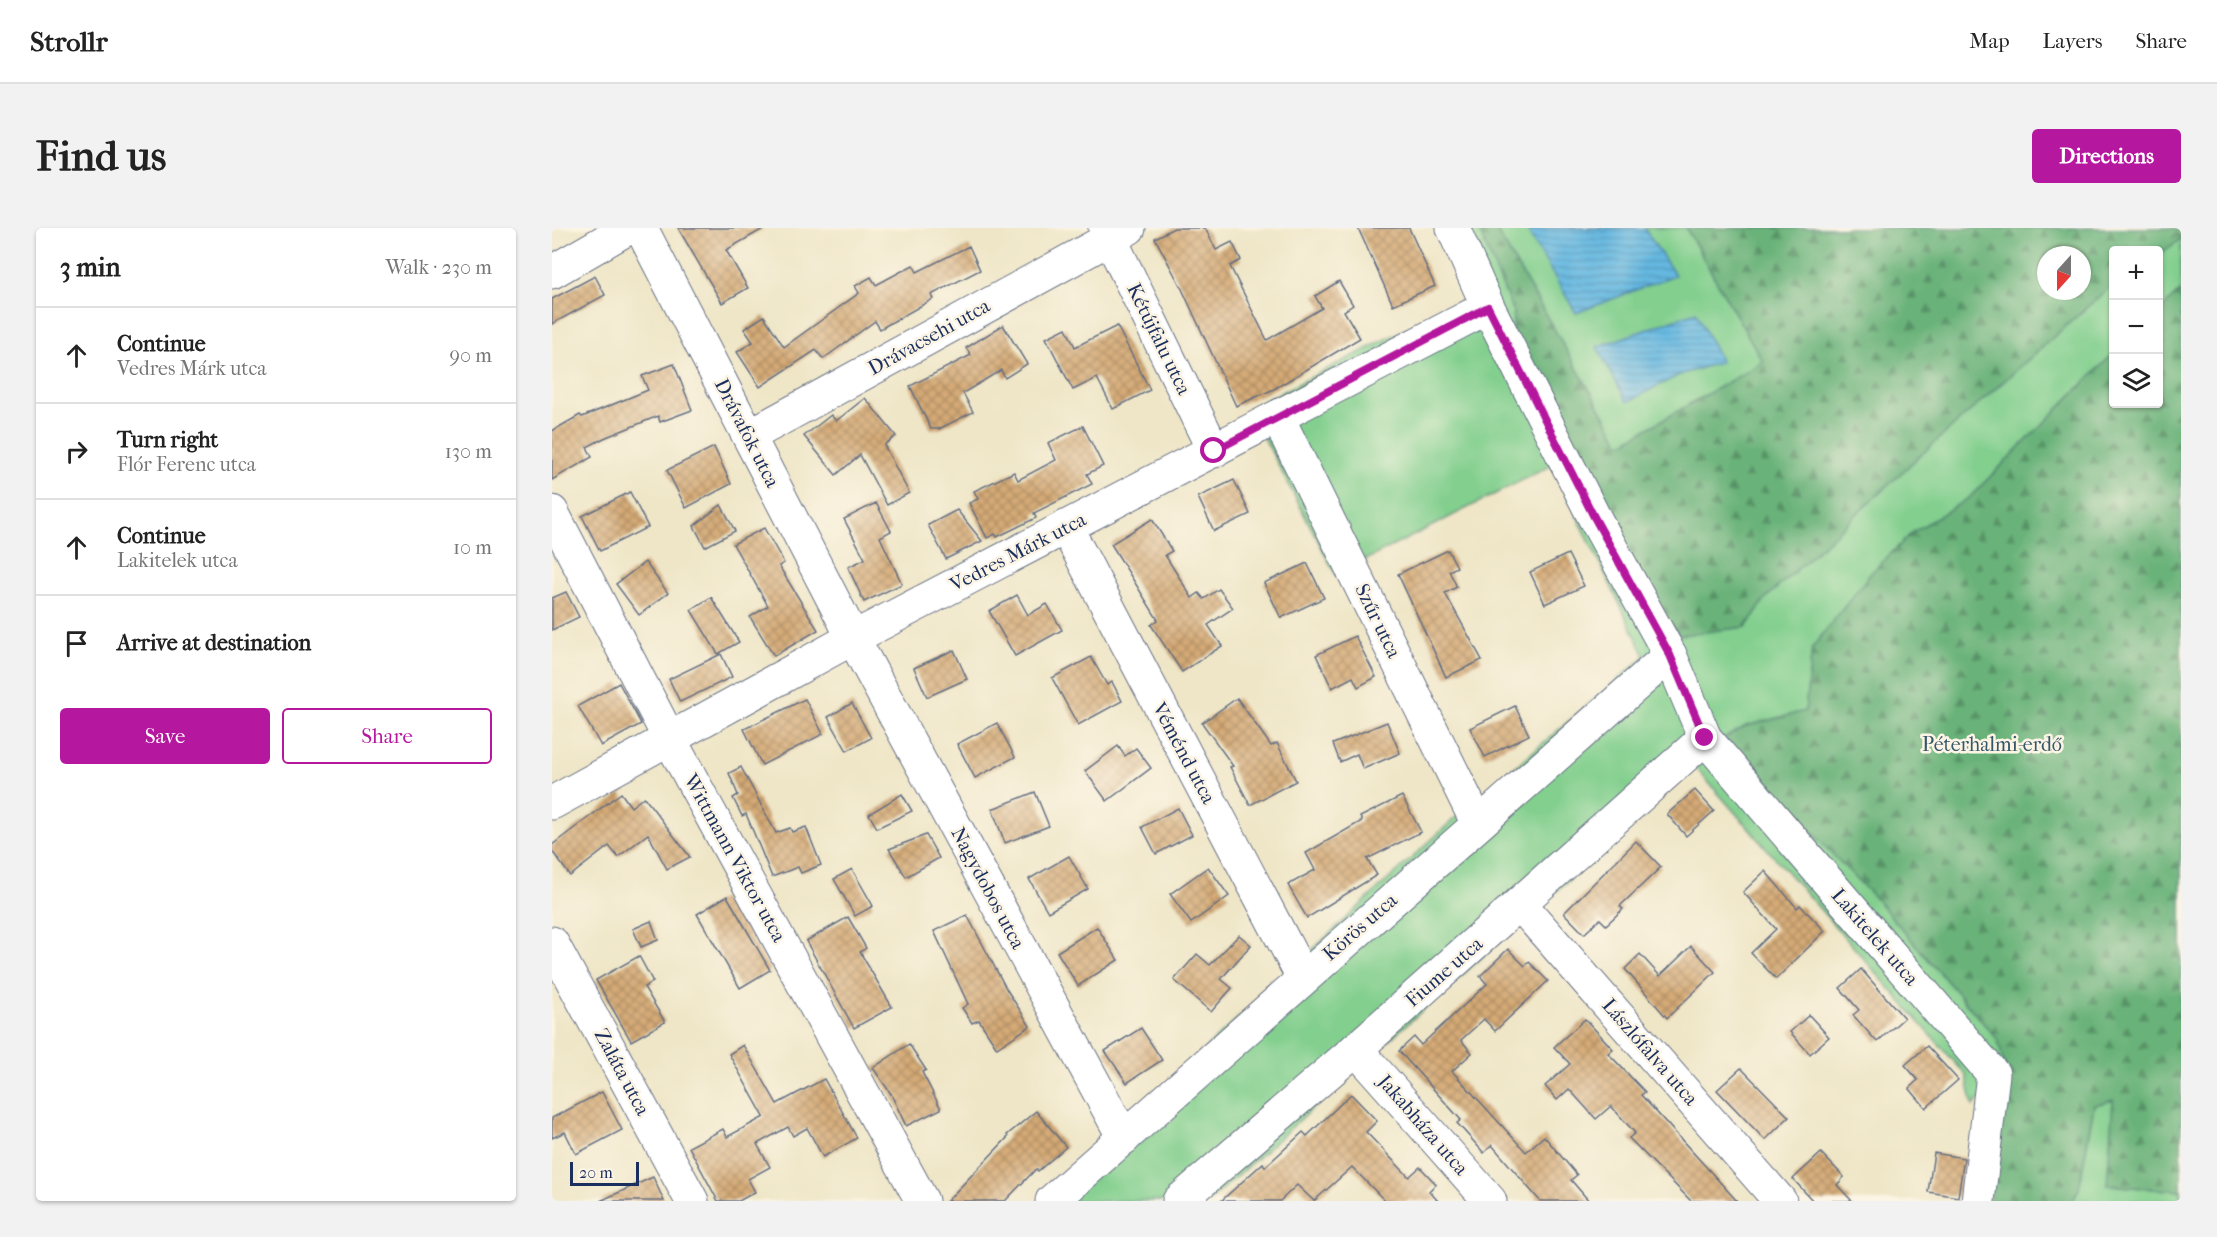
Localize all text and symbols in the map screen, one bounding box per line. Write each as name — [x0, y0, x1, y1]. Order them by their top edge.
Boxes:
text: Strollr — [30, 25, 108, 58]
text: Map — [1969, 29, 2010, 53]
text: Layers — [2043, 29, 2102, 53]
text: Share — [2135, 29, 2187, 53]
button: Directions — [2032, 129, 2181, 183]
text: Find us — [36, 132, 166, 181]
north arrow — [2037, 246, 2091, 300]
map controls — [2109, 246, 2163, 408]
button: + — [2109, 246, 2163, 300]
text: 3 min — [60, 252, 121, 283]
text: Walk · 230 m — [386, 256, 492, 279]
street label: Kétújfalu utca — [1122, 280, 1196, 399]
street label: Drávacsehi utca — [864, 294, 995, 380]
button: − — [2109, 300, 2163, 354]
text: Continue — [117, 331, 206, 357]
icon: ahead — [60, 339, 93, 372]
text: 90 m — [450, 344, 492, 367]
button: layers — [2109, 354, 2163, 408]
text: Vedres Márk utca — [117, 357, 267, 380]
street label: Drávafok utca — [710, 375, 785, 492]
text: Turn right — [117, 427, 218, 453]
icon: right — [60, 435, 93, 468]
route start — [1200, 437, 1226, 463]
text: 130 m — [445, 440, 492, 463]
text: Flór Ferenc utca — [117, 453, 256, 476]
street label: Vedres Márk utca — [945, 507, 1091, 597]
text: Continue — [117, 523, 206, 549]
icon: ahead — [60, 531, 93, 564]
text: 10 m — [453, 536, 492, 559]
text: Lakitelek utca — [117, 549, 238, 572]
street label: Szűr utca — [1350, 580, 1406, 663]
icon: arrive — [60, 627, 93, 660]
text: Arrive at destination — [117, 630, 311, 656]
street label: Véménd utca — [1147, 698, 1221, 808]
button: Save — [60, 708, 270, 764]
button: Share — [282, 708, 492, 764]
route end — [1691, 724, 1717, 750]
park label: Péterhalmi-erdő — [1922, 733, 2062, 756]
street label: Wittmann Viktor utca — [679, 769, 791, 947]
street label: Nagydobos utca — [946, 823, 1030, 953]
street label: Lakitelek utca — [1827, 884, 1924, 991]
street label: Körös utca — [1318, 888, 1402, 965]
street label: Fiume utca — [1401, 932, 1488, 1012]
street label: Lászlófalva utca — [1597, 994, 1703, 1111]
street label: Zaláta utca — [590, 1025, 655, 1120]
street label: Jakabháza utca — [1372, 1069, 1473, 1180]
scale bar — [570, 1159, 639, 1186]
text: 20 m — [579, 1163, 613, 1182]

